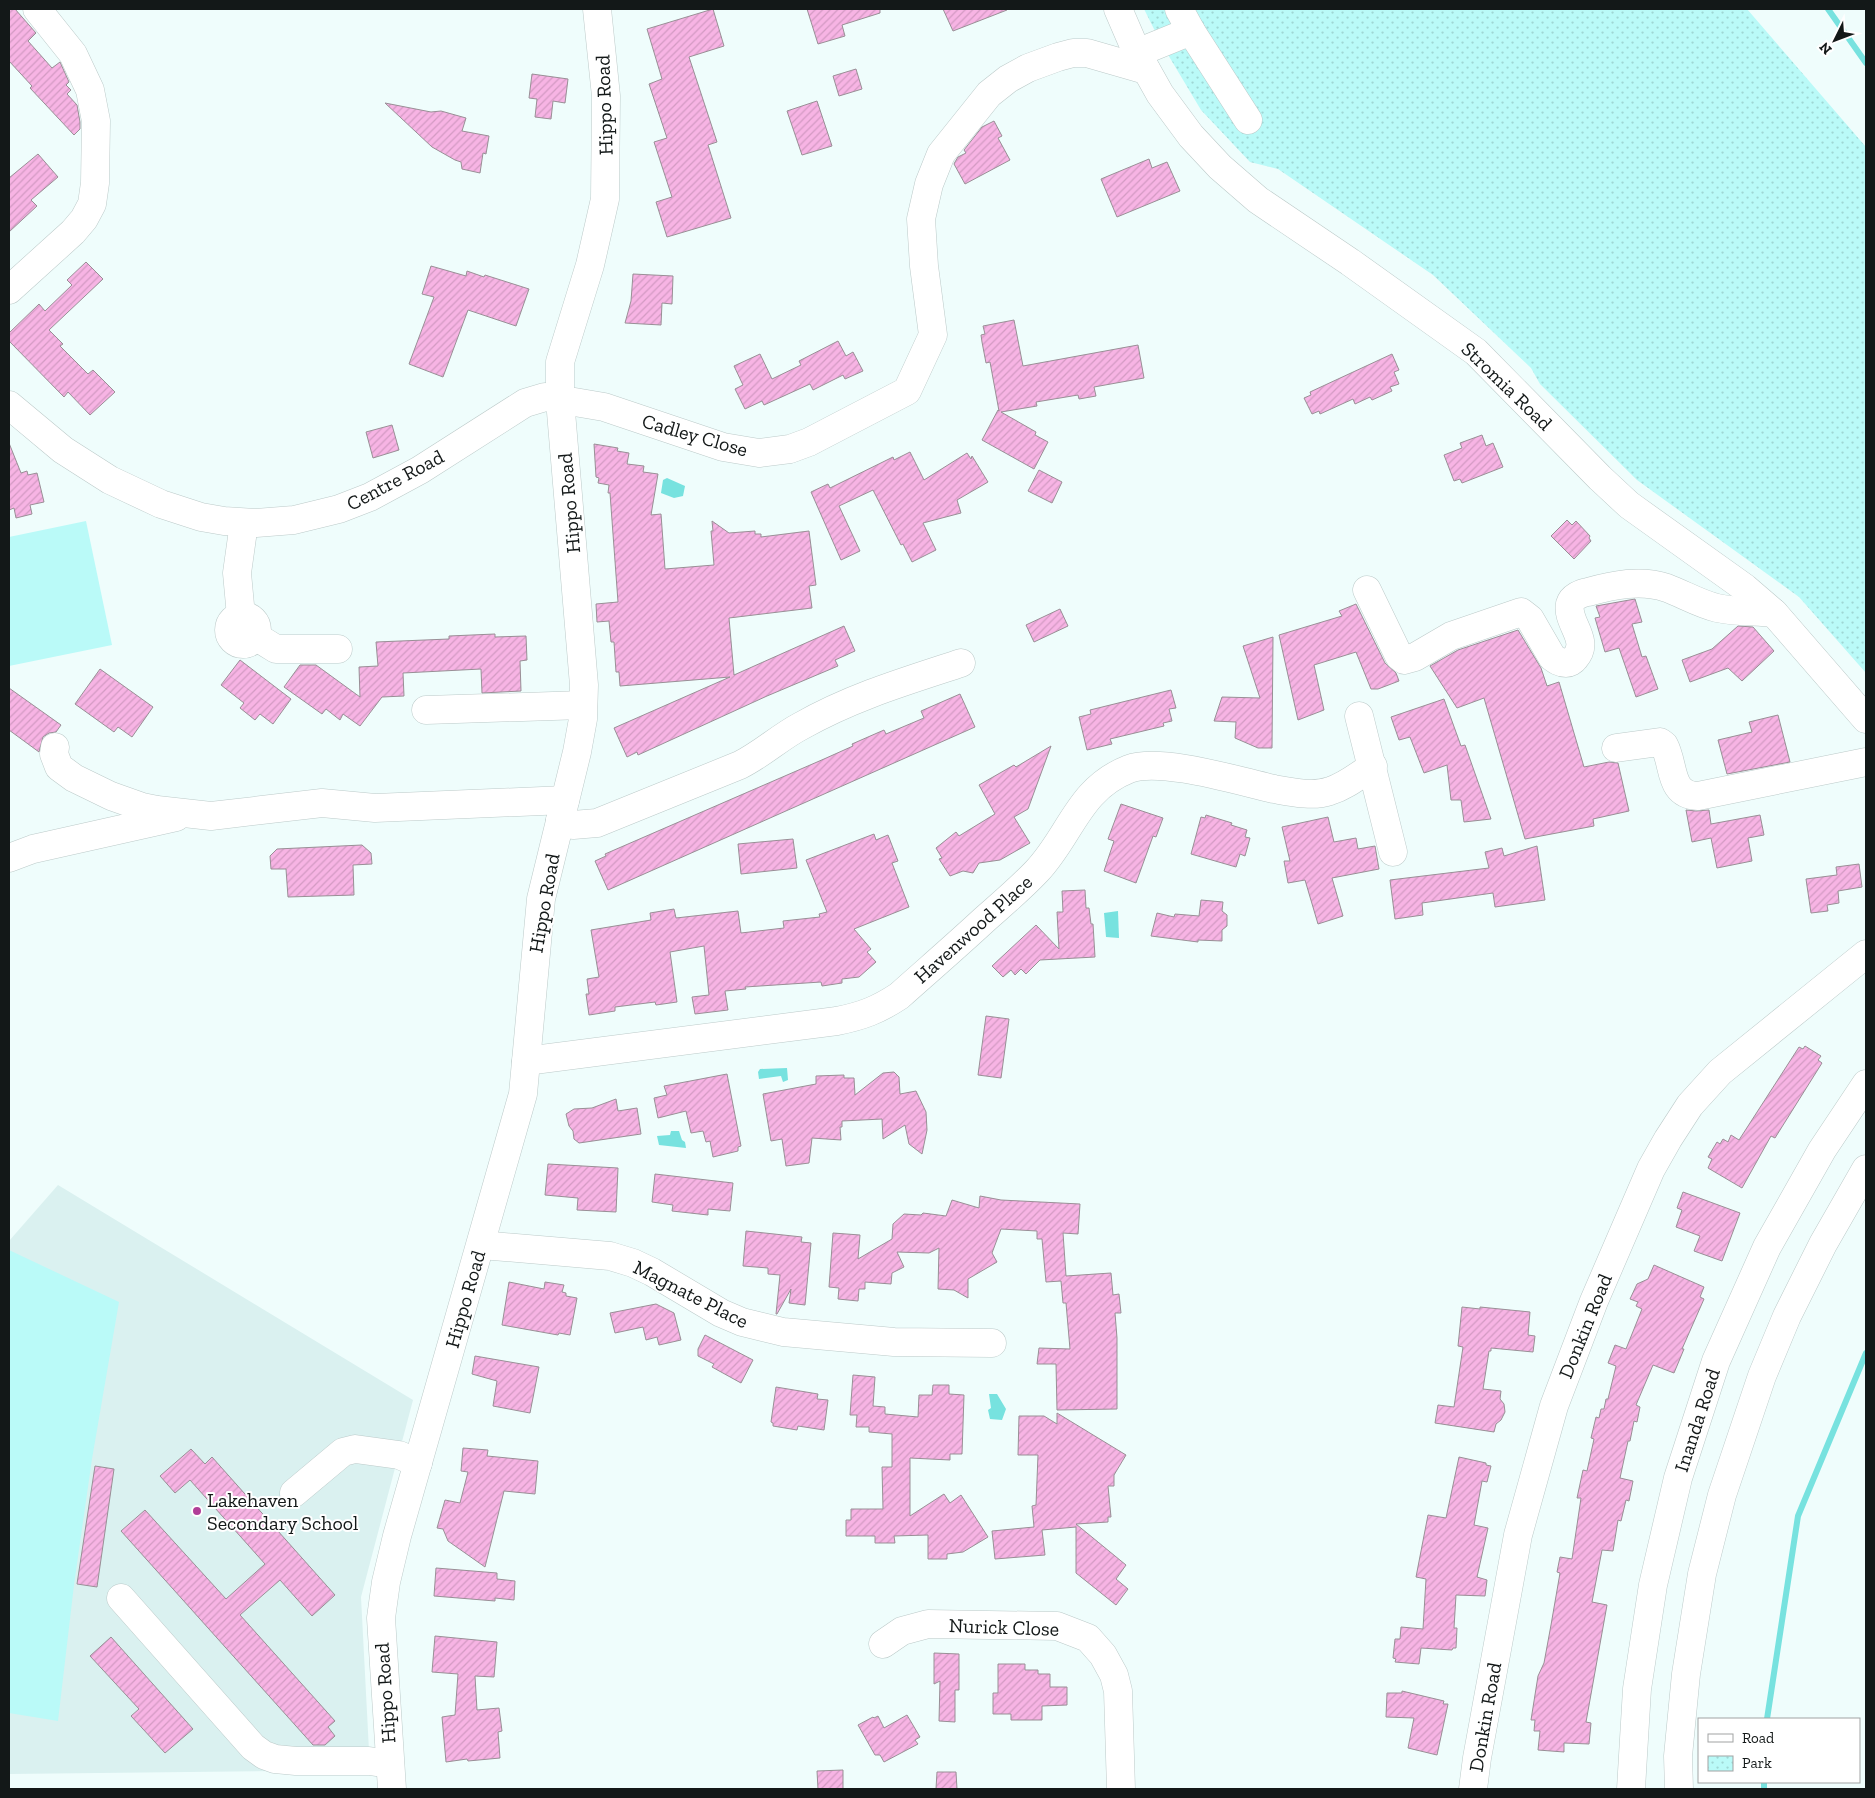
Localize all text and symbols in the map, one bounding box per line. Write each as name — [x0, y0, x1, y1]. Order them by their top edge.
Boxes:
north arrow — [1810, 15, 1860, 65]
text: N — [1816, 38, 1836, 58]
street label: Hippo Road — [590, 54, 618, 156]
street label: Stromia Road — [1457, 337, 1557, 435]
street label: Cadley Close — [639, 408, 751, 462]
street label: Centre Road — [342, 444, 448, 516]
street label: Hippo Road — [553, 452, 585, 554]
street label: Hippo Road — [523, 851, 565, 955]
street label: Havenwood Place — [909, 870, 1037, 988]
street label: Hippo Road — [440, 1247, 490, 1351]
street label: Magnate Place — [630, 1255, 752, 1333]
street label: Donkin Road — [1553, 1270, 1617, 1382]
street label: Inanda Road — [1669, 1365, 1725, 1475]
place label: Lakehaven Secondary School — [207, 1488, 358, 1535]
marker: Lakehaven Secondary School — [191, 1505, 203, 1517]
street label: Nurick Close — [948, 1613, 1060, 1641]
street label: Hippo Road — [370, 1642, 400, 1744]
street label: Donkin Road — [1464, 1660, 1506, 1774]
legend — [1698, 1718, 1860, 1783]
text: Road — [1742, 1729, 1775, 1747]
text: Park — [1742, 1754, 1772, 1772]

